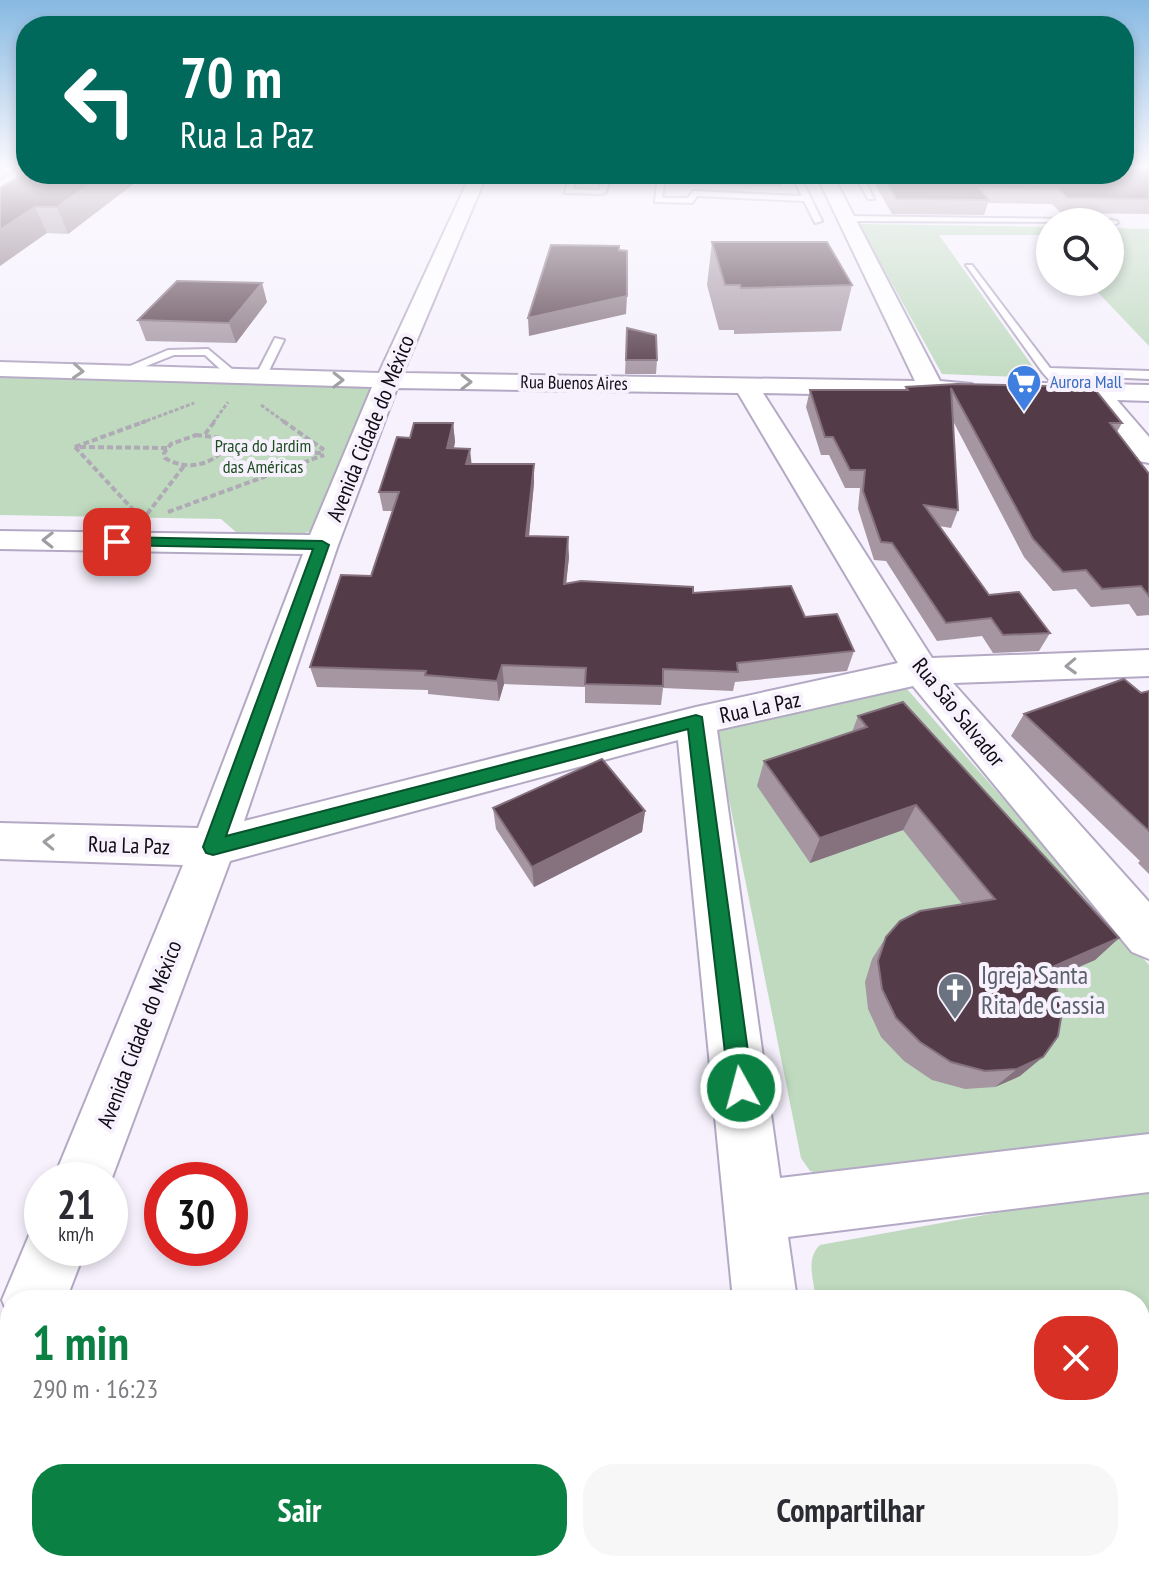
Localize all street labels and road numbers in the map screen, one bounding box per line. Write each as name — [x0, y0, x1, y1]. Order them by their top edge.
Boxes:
street label: Avenida Cidade do México — [320, 331, 420, 525]
street label: Rua Buenos Aires — [520, 370, 628, 395]
street label: Rua São Salvador — [907, 652, 1011, 772]
street label: Rua La Paz — [717, 685, 803, 729]
street label: Rua La Paz — [88, 830, 170, 860]
street label: Avenida Cidade do México — [90, 936, 188, 1132]

